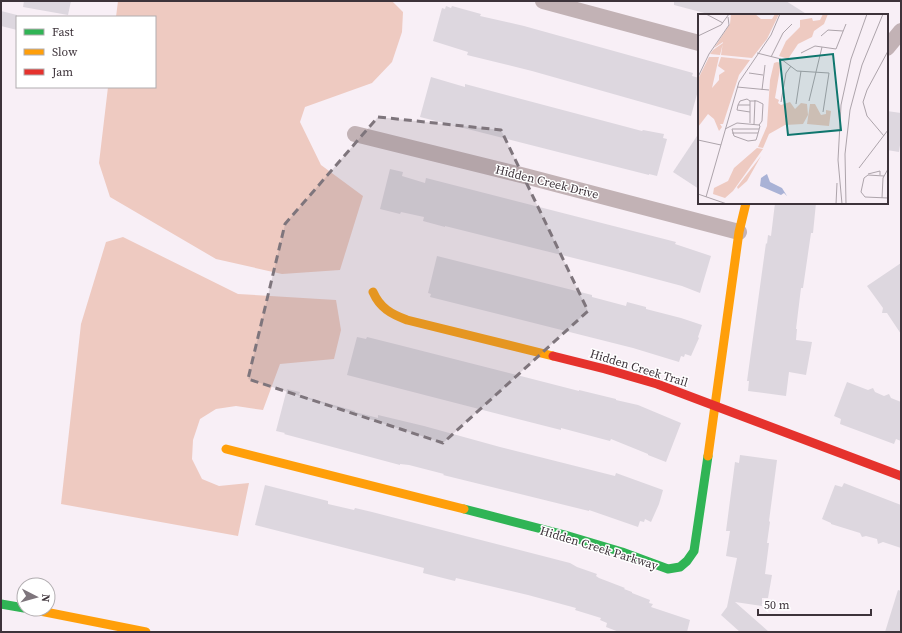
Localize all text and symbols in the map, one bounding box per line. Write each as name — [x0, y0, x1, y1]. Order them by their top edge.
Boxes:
inset map — [698, 14, 888, 204]
legend — [16, 16, 156, 88]
text: Fast — [52, 24, 74, 40]
text: Slow — [52, 44, 78, 60]
text: Jam — [51, 64, 73, 80]
street label: Hidden Creek Drive — [494, 161, 600, 203]
street label: Hidden Creek Trail — [588, 345, 690, 391]
street label: Hidden Creek Parkway — [538, 522, 661, 574]
north arrow — [16, 577, 56, 617]
scale bar — [758, 591, 871, 617]
text: N — [38, 593, 53, 603]
text: 50 m — [764, 597, 790, 613]

